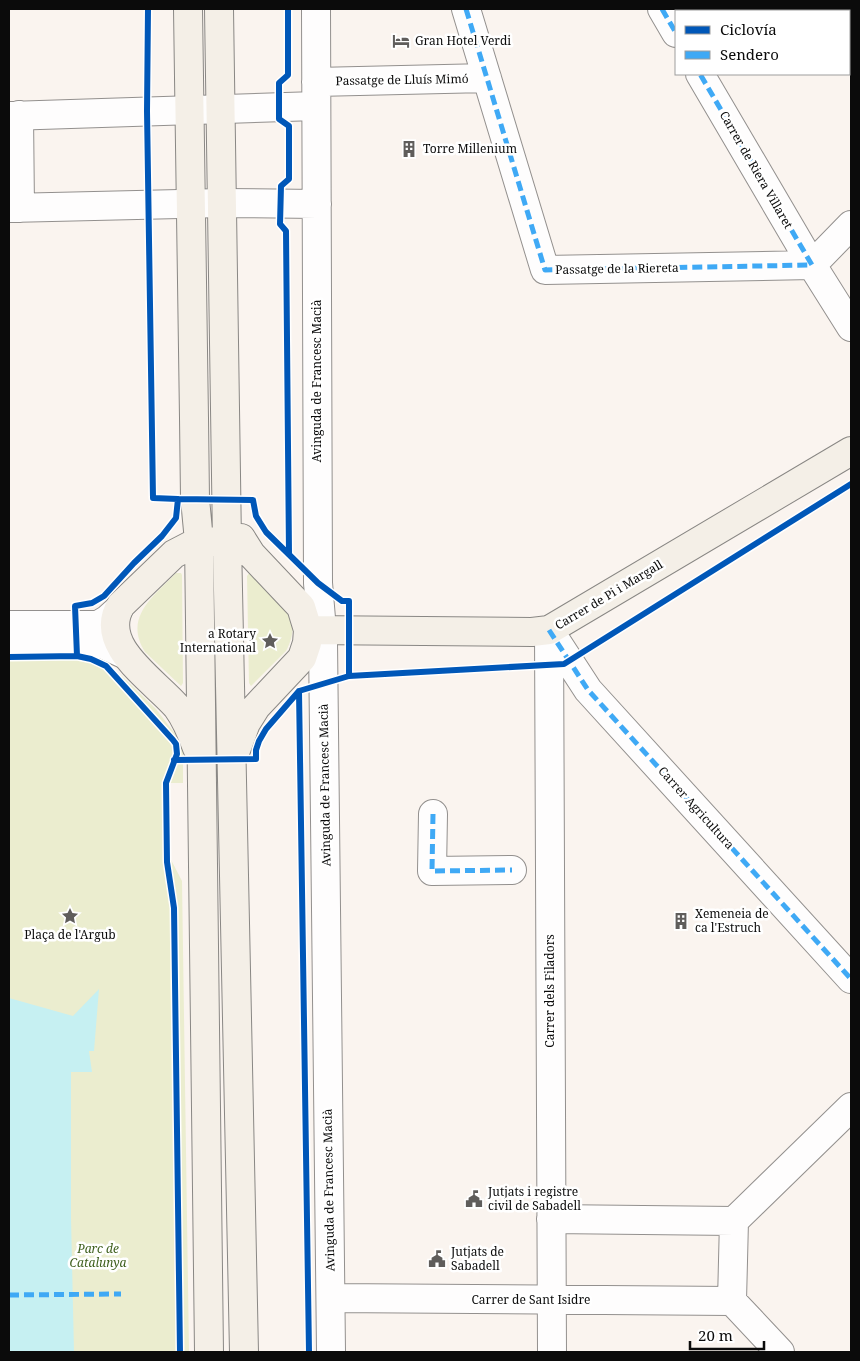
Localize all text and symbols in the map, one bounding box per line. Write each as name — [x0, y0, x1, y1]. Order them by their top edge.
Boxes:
legend — [675, 10, 850, 75]
text: Ciclovía — [720, 19, 777, 39]
hotel icon: Gran Hotel Verdi — [391, 31, 411, 51]
place label: Gran Hotel Verdi — [415, 32, 511, 49]
text: Sendero — [720, 44, 779, 64]
street label: Passatge de Lluís Mimó — [335, 70, 469, 89]
street label: Carrer de Riera Villaret — [716, 108, 797, 232]
building icon: Torre Millenium — [399, 139, 419, 159]
place label: Torre Millenium — [423, 140, 517, 157]
street label: Passatge de la Riereta — [555, 259, 679, 278]
street label: Avinguda de Francesc Macià — [308, 299, 325, 462]
street label: Carrer de Pi i Margall — [552, 555, 666, 634]
place label: a Rotary International — [180, 625, 256, 656]
place icon: a Rotary International — [260, 631, 280, 651]
street label: Avinguda de Francesc Macià — [315, 703, 334, 867]
street label: Carrer Agricultura — [655, 763, 738, 853]
place label: Xemeneia de ca l'Estruch — [695, 905, 769, 936]
place icon: Plaça de l'Argub — [60, 906, 80, 926]
building icon: Xemeneia de ca l'Estruch — [671, 911, 691, 931]
place label: Plaça de l'Argub — [24, 926, 116, 943]
street label: Carrer dels Filadors — [541, 934, 558, 1048]
street label: Avinguda de Francesc Macià — [319, 1108, 338, 1272]
place label: Jutjats i registre civil de Sabadell — [487, 1183, 581, 1214]
public building icon: Jutjats i registre civil de Sabadell — [464, 1189, 484, 1209]
park label: Parc de Catalunya — [70, 1240, 127, 1271]
place label: Jutjats de Sabadell — [450, 1243, 504, 1274]
public building icon: Jutjats de Sabadell — [427, 1249, 447, 1269]
street label: Carrer de Sant Isidre — [472, 1291, 591, 1308]
scale bar — [690, 1318, 764, 1350]
text: 20 m — [698, 1325, 733, 1345]

